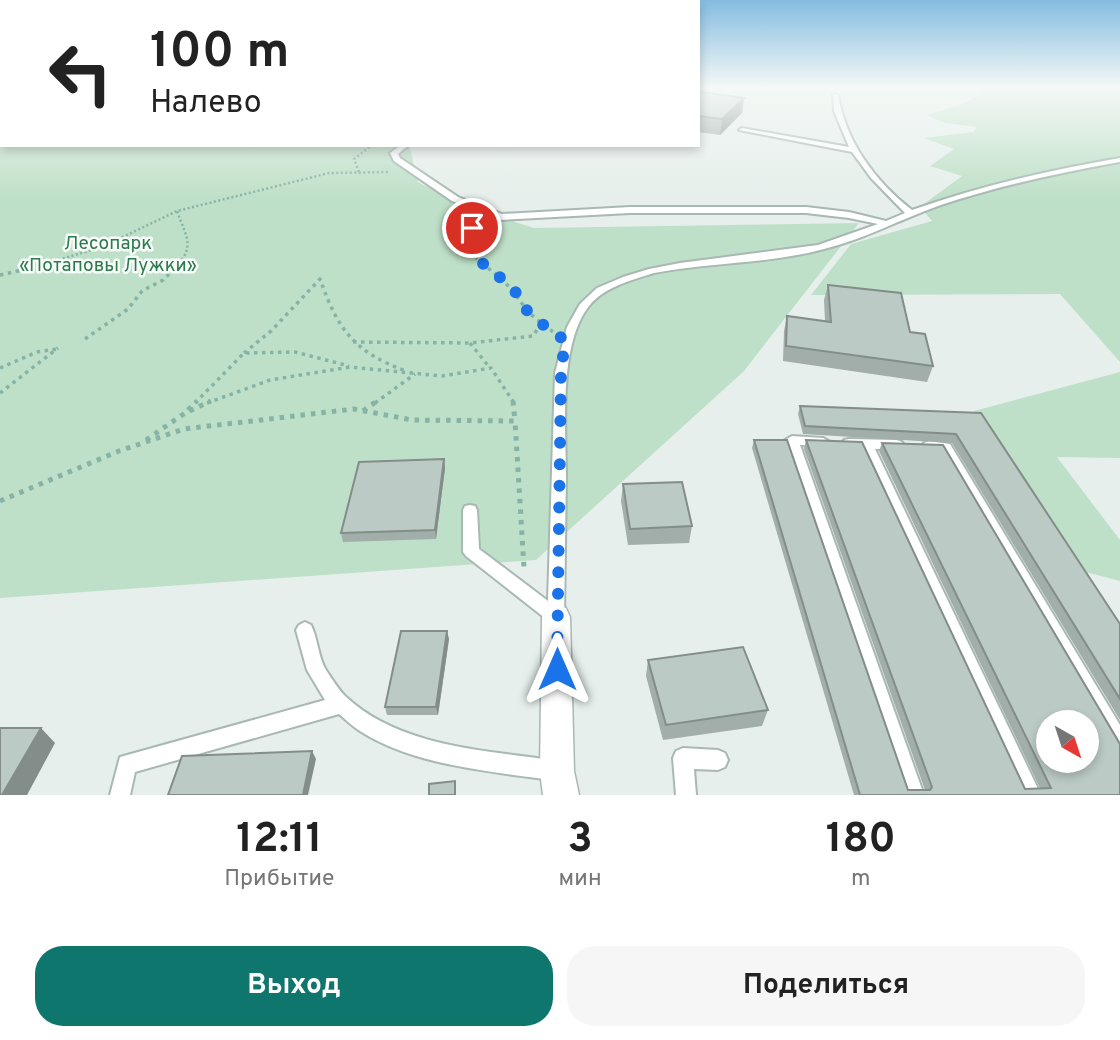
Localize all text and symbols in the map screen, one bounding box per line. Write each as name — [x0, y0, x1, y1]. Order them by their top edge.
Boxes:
text: 100 m — [150, 23, 289, 85]
icon: left — [35, 28, 126, 119]
text: Налево — [150, 84, 262, 124]
pin — [442, 198, 502, 258]
icon: arrive — [453, 209, 491, 247]
park label: Лесопарк «Потаповы Лужки» — [19, 232, 197, 278]
position arrow — [520, 632, 594, 706]
north arrow — [1036, 710, 1099, 774]
map controls — [1036, 710, 1099, 773]
text: 12:11 — [236, 814, 322, 867]
text: 3 — [567, 814, 593, 867]
text: 180 — [826, 814, 896, 867]
text: Прибытие — [224, 865, 334, 894]
text: мин — [559, 865, 602, 894]
text: m — [851, 865, 871, 894]
button: Выход — [35, 946, 553, 1026]
button: Поделиться — [567, 946, 1085, 1026]

